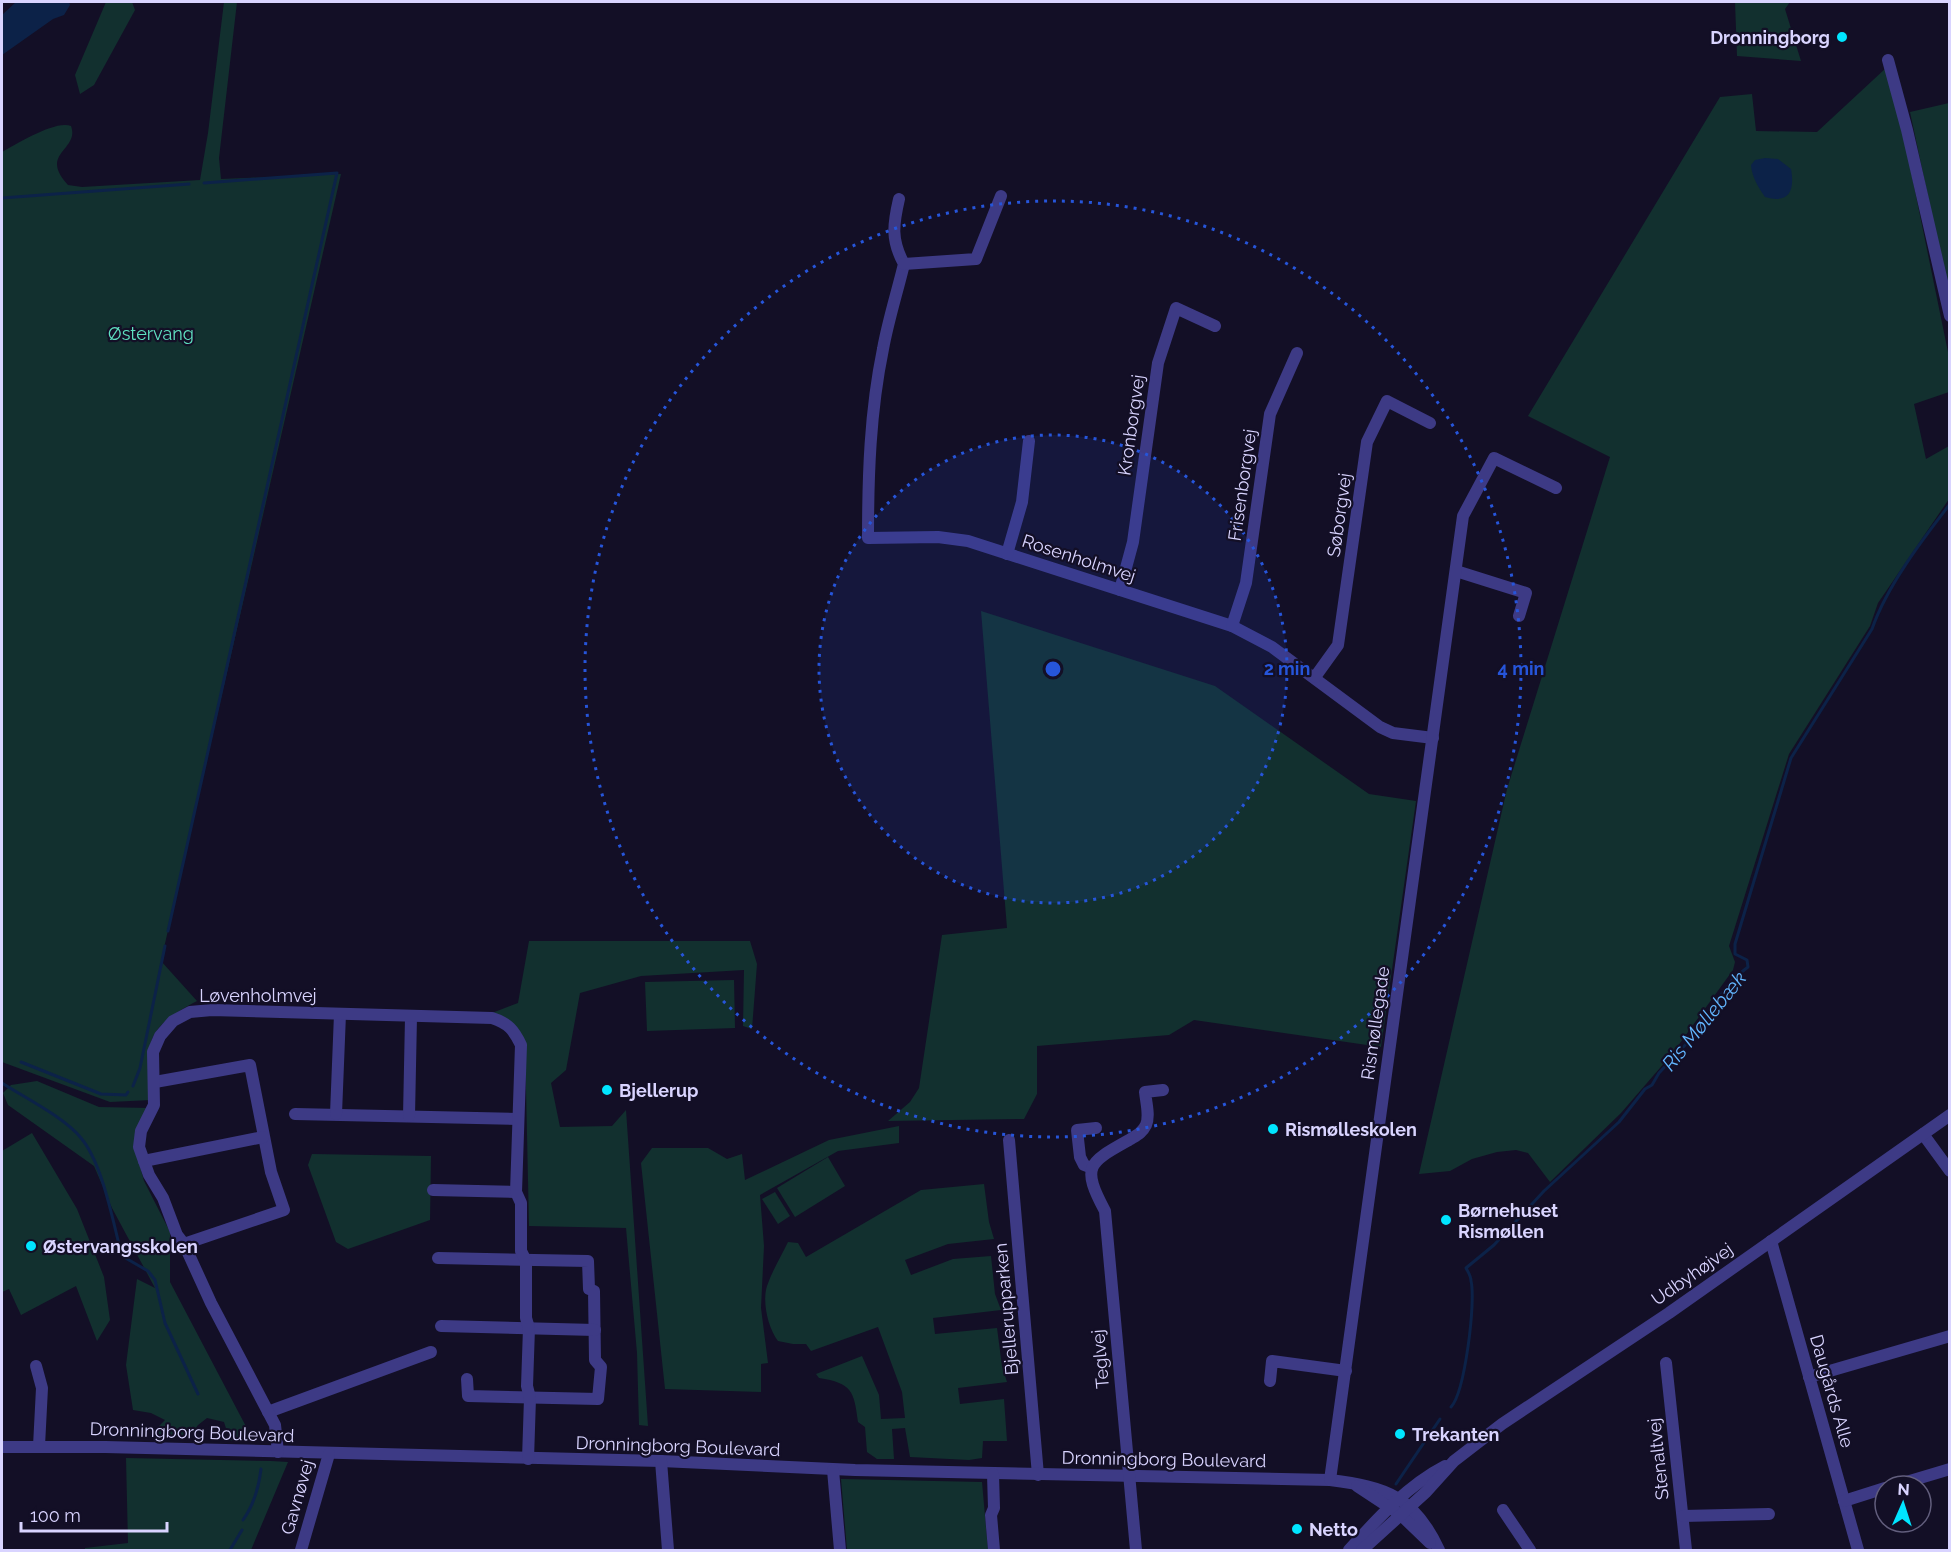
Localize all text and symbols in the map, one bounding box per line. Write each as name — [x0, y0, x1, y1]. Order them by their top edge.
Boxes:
place label: Dronningborg — [1710, 27, 1830, 48]
marker: Dronningborg — [1835, 30, 1849, 44]
park label: Østervang — [108, 323, 194, 344]
street label: Kronborgvej — [1114, 373, 1148, 477]
street label: Frisenborgvej — [1224, 428, 1260, 542]
street label: Søborgvej — [1323, 472, 1355, 558]
street label: Rosenholmvej — [1020, 530, 1138, 586]
text: 2 min — [1264, 658, 1310, 679]
text: 4 min — [1498, 658, 1544, 679]
centre of rings — [1043, 659, 1063, 679]
street label: Rismøllegade — [1357, 964, 1393, 1081]
water label: Ris Møllebæk — [1657, 966, 1751, 1075]
street label: Løvenholmvej — [199, 985, 317, 1006]
place label: Bjellerup — [619, 1080, 698, 1101]
marker: Bjellerup — [600, 1083, 614, 1097]
place label: Rismølleskolen — [1285, 1119, 1417, 1140]
marker: Rismølleskolen — [1266, 1122, 1280, 1136]
place label: Børnehuset Rismøllen — [1458, 1200, 1558, 1242]
marker: Børnehuset Rismøllen — [1439, 1213, 1453, 1227]
place label: Østervangsskolen — [43, 1236, 198, 1257]
street label: Udbyhøjvej — [1647, 1238, 1737, 1310]
marker: Østervangsskolen — [24, 1239, 38, 1253]
street label: Bjellerupparken — [990, 1242, 1022, 1376]
street label: Teglvej — [1087, 1329, 1113, 1389]
street label: Daugårds Alle — [1806, 1332, 1858, 1450]
street label: Stenaltvej — [1643, 1417, 1673, 1501]
street label: Dronningborg Boulevard — [89, 1418, 295, 1446]
place label: Trekanten — [1412, 1424, 1499, 1445]
marker: Trekanten — [1393, 1427, 1407, 1441]
street label: Dronningborg Boulevard — [575, 1432, 781, 1460]
street label: Dronningborg Boulevard — [1061, 1447, 1267, 1471]
street label: Gavnøvej — [276, 1457, 318, 1537]
north arrow — [1873, 1474, 1933, 1534]
text: N — [1897, 1480, 1910, 1499]
scale bar — [21, 1495, 166, 1533]
text: 100 m — [30, 1505, 81, 1526]
place label: Netto — [1309, 1519, 1358, 1540]
marker: Netto — [1290, 1522, 1304, 1536]

